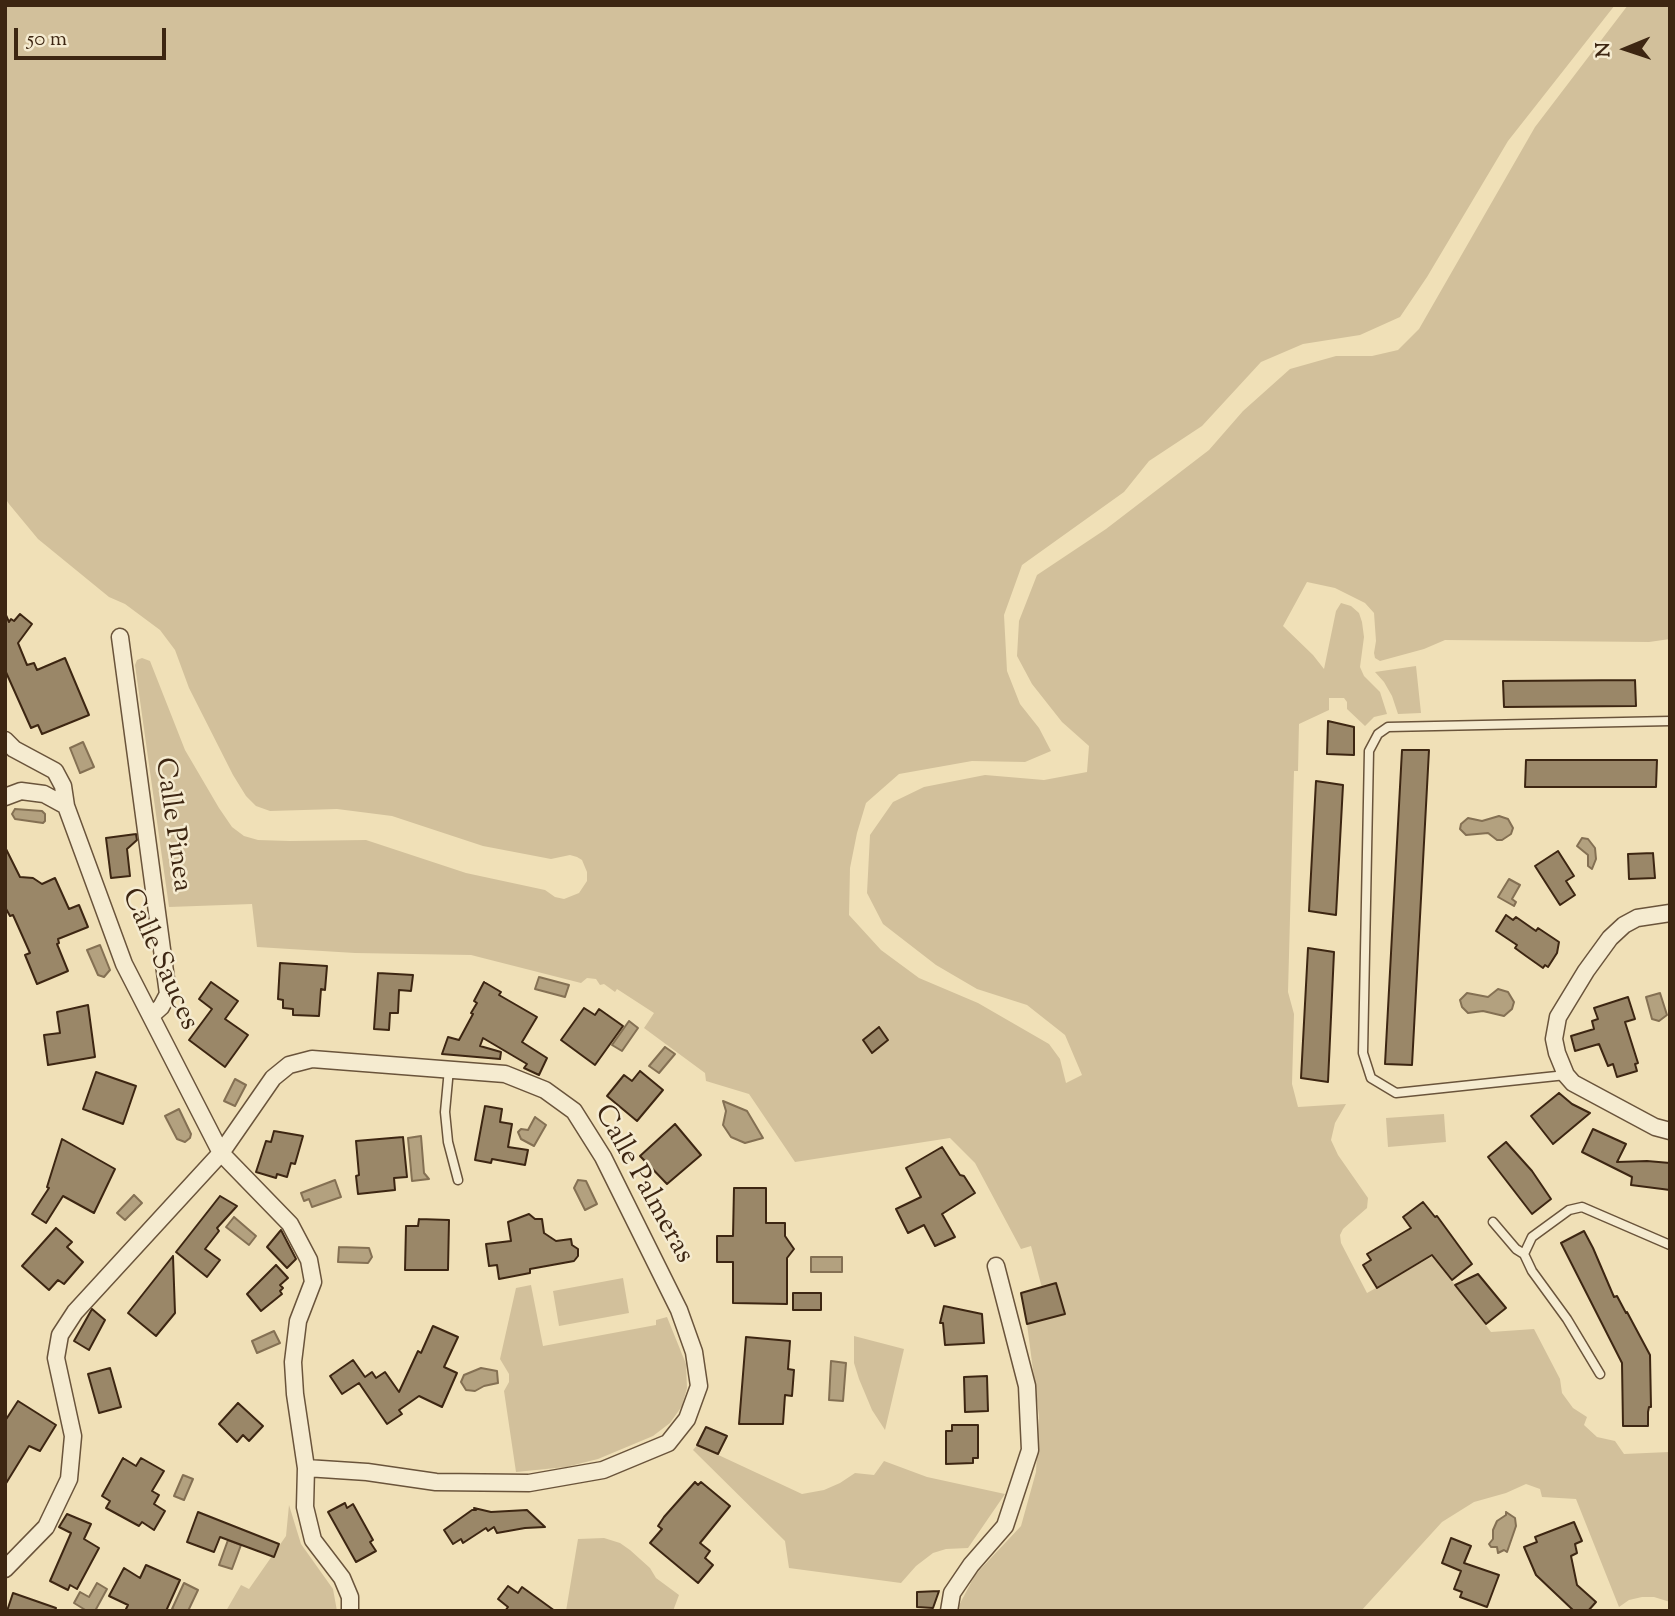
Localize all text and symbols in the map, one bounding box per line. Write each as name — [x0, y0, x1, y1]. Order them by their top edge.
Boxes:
scale bar — [18, 14, 170, 58]
north arrow — [1591, 14, 1661, 84]
text: 50 m — [27, 25, 67, 55]
text: N — [1591, 42, 1618, 58]
street label: Calle Pinea — [145, 756, 197, 894]
street label: Calle Sauces — [112, 884, 204, 1036]
street label: Calle Palmeras — [585, 1100, 699, 1270]

